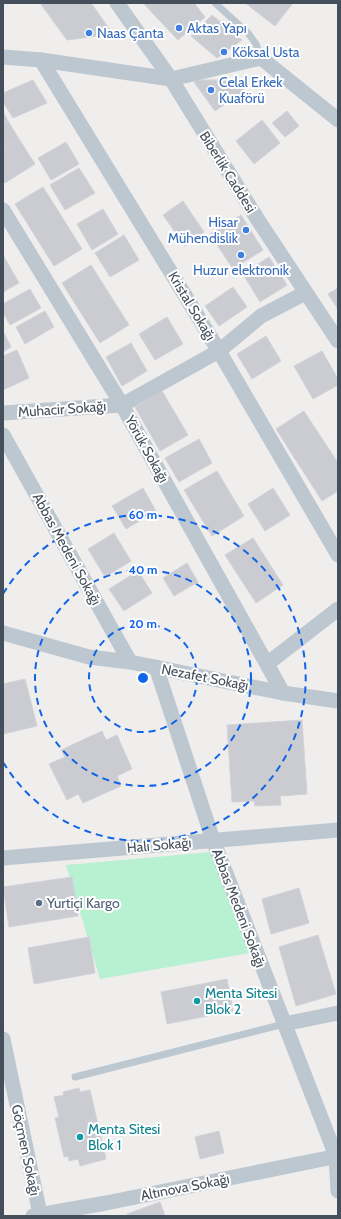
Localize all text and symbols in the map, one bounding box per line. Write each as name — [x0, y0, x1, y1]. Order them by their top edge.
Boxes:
place label: Aktas Yapı — [187, 19, 247, 37]
marker: Aktas Yapı — [174, 23, 184, 33]
place label: Naas Çanta — [97, 24, 164, 42]
marker: Naas Çanta — [84, 28, 94, 38]
place label: Köksal Usta — [232, 43, 300, 61]
marker: Köksal Usta — [219, 47, 229, 57]
place label: Celal Erkek Kuaförü — [219, 73, 283, 107]
marker: Celal Erkek Kuaförü — [206, 85, 216, 95]
street label: Biberlik Caddesi — [196, 128, 260, 216]
place label: Hisar Mühendislik — [168, 213, 239, 247]
marker: Hisar Mühendislik — [241, 225, 251, 235]
marker: Huzur elektronik — [236, 250, 246, 260]
place label: Huzur elektronik — [193, 261, 290, 279]
street label: Kristal Sokağı — [164, 268, 220, 344]
street label: Muhacir Sokağı — [17, 397, 107, 421]
street label: Yörük Sokağı — [121, 411, 173, 486]
street label: Abbas Medeni Sokağı — [29, 490, 105, 608]
text: 60 m — [129, 507, 157, 522]
text: 40 m — [128, 562, 158, 577]
text: 20 m — [129, 616, 157, 631]
street label: Nezafet Sokağı — [160, 660, 250, 694]
centre of rings — [136, 671, 150, 685]
street label: Halı Sokağı — [126, 833, 192, 857]
street label: Abbas Medeni Sokağı — [208, 846, 270, 970]
place label: Yurtiçi Kargo — [46, 894, 120, 912]
marker: Yurtiçi Kargo — [34, 898, 44, 908]
place label: Menta Sitesi Blok 2 — [205, 984, 277, 1018]
marker: Menta Sitesi Blok 2 — [192, 996, 202, 1006]
street label: Göçmen Sokağı — [8, 1103, 44, 1197]
place label: Menta Sitesi Blok 1 — [88, 1120, 160, 1154]
marker: Menta Sitesi Blok 1 — [75, 1132, 85, 1142]
street label: Altınova Sokağı — [139, 1170, 231, 1204]

